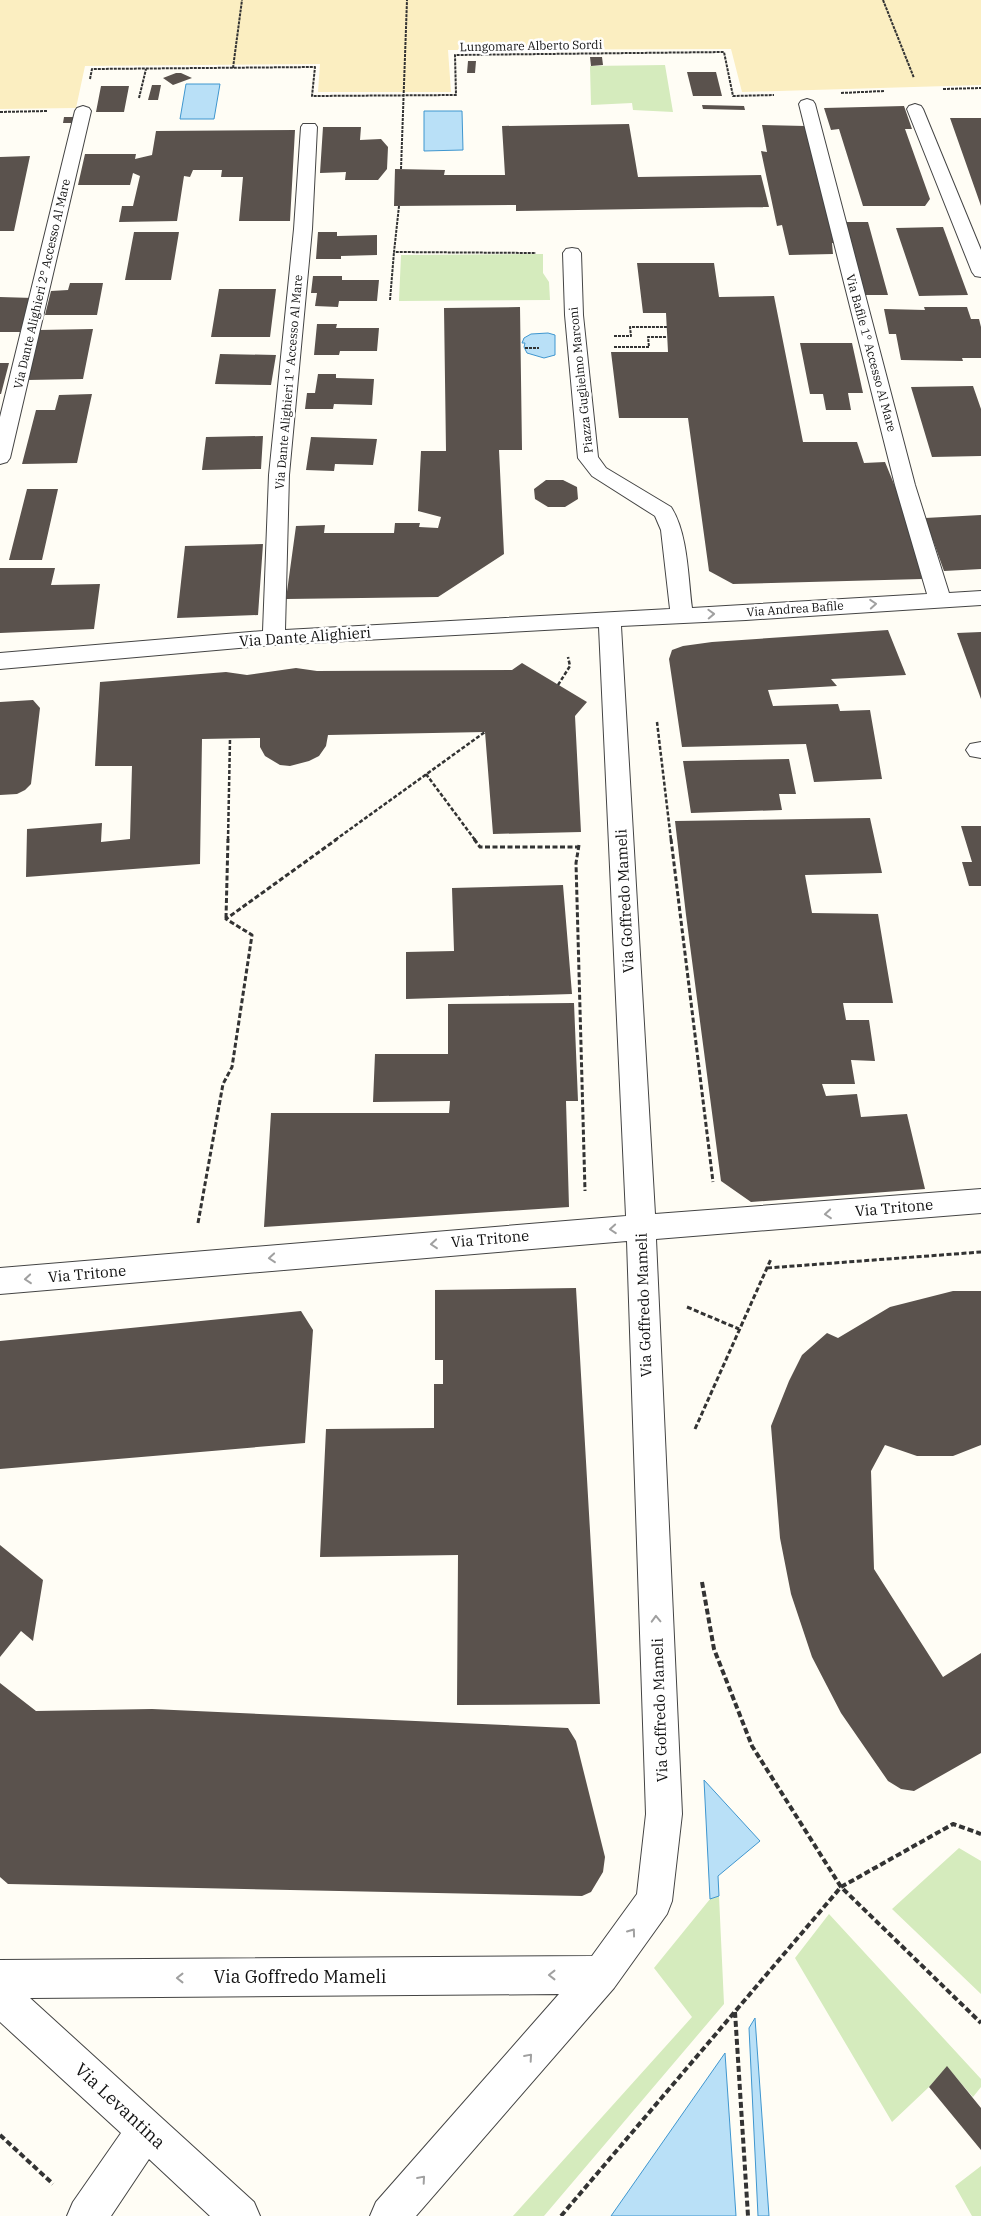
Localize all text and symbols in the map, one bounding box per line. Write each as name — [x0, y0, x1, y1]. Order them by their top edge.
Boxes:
street label: Lungomare Alberto Sordi — [460, 37, 603, 54]
street label: Via Dante Alighieri 2° Accesso Al Mare — [10, 177, 73, 391]
street label: Via Bafile 1° Accesso Al Mare — [843, 272, 900, 433]
street label: Via Dante Alighieri 1° Accesso Al Mare — [272, 274, 305, 490]
street label: Piazza Guglielmo Marconi — [565, 306, 596, 454]
street label: Via Andrea Bafile — [746, 598, 844, 619]
one-way arrow — [869, 599, 877, 610]
one-way arrow — [707, 609, 715, 620]
street label: Via Dante Alighieri — [238, 622, 372, 651]
street label: Via Goffredo Mameli — [611, 828, 638, 974]
street label: Via Tritone — [854, 1195, 934, 1220]
one-way arrow — [823, 1208, 831, 1219]
one-way arrow — [609, 1223, 617, 1234]
street label: Via Tritone — [450, 1226, 530, 1251]
street label: Via Goffredo Mameli — [631, 1232, 656, 1377]
one-way arrow — [430, 1238, 438, 1249]
one-way arrow — [268, 1253, 276, 1264]
street label: Via Tritone — [47, 1261, 127, 1286]
one-way arrow — [23, 1273, 31, 1284]
one-way arrow — [651, 1615, 662, 1623]
street label: Via Goffredo Mameli — [647, 1637, 672, 1782]
one-way arrow — [626, 1928, 635, 1937]
street label: Via Goffredo Mameli — [213, 1965, 387, 1988]
one-way arrow — [548, 1970, 556, 1980]
one-way arrow — [175, 1973, 183, 1983]
one-way arrow — [523, 2054, 532, 2063]
street label: Via Levantina — [70, 2058, 171, 2154]
one-way arrow — [416, 2176, 425, 2185]

